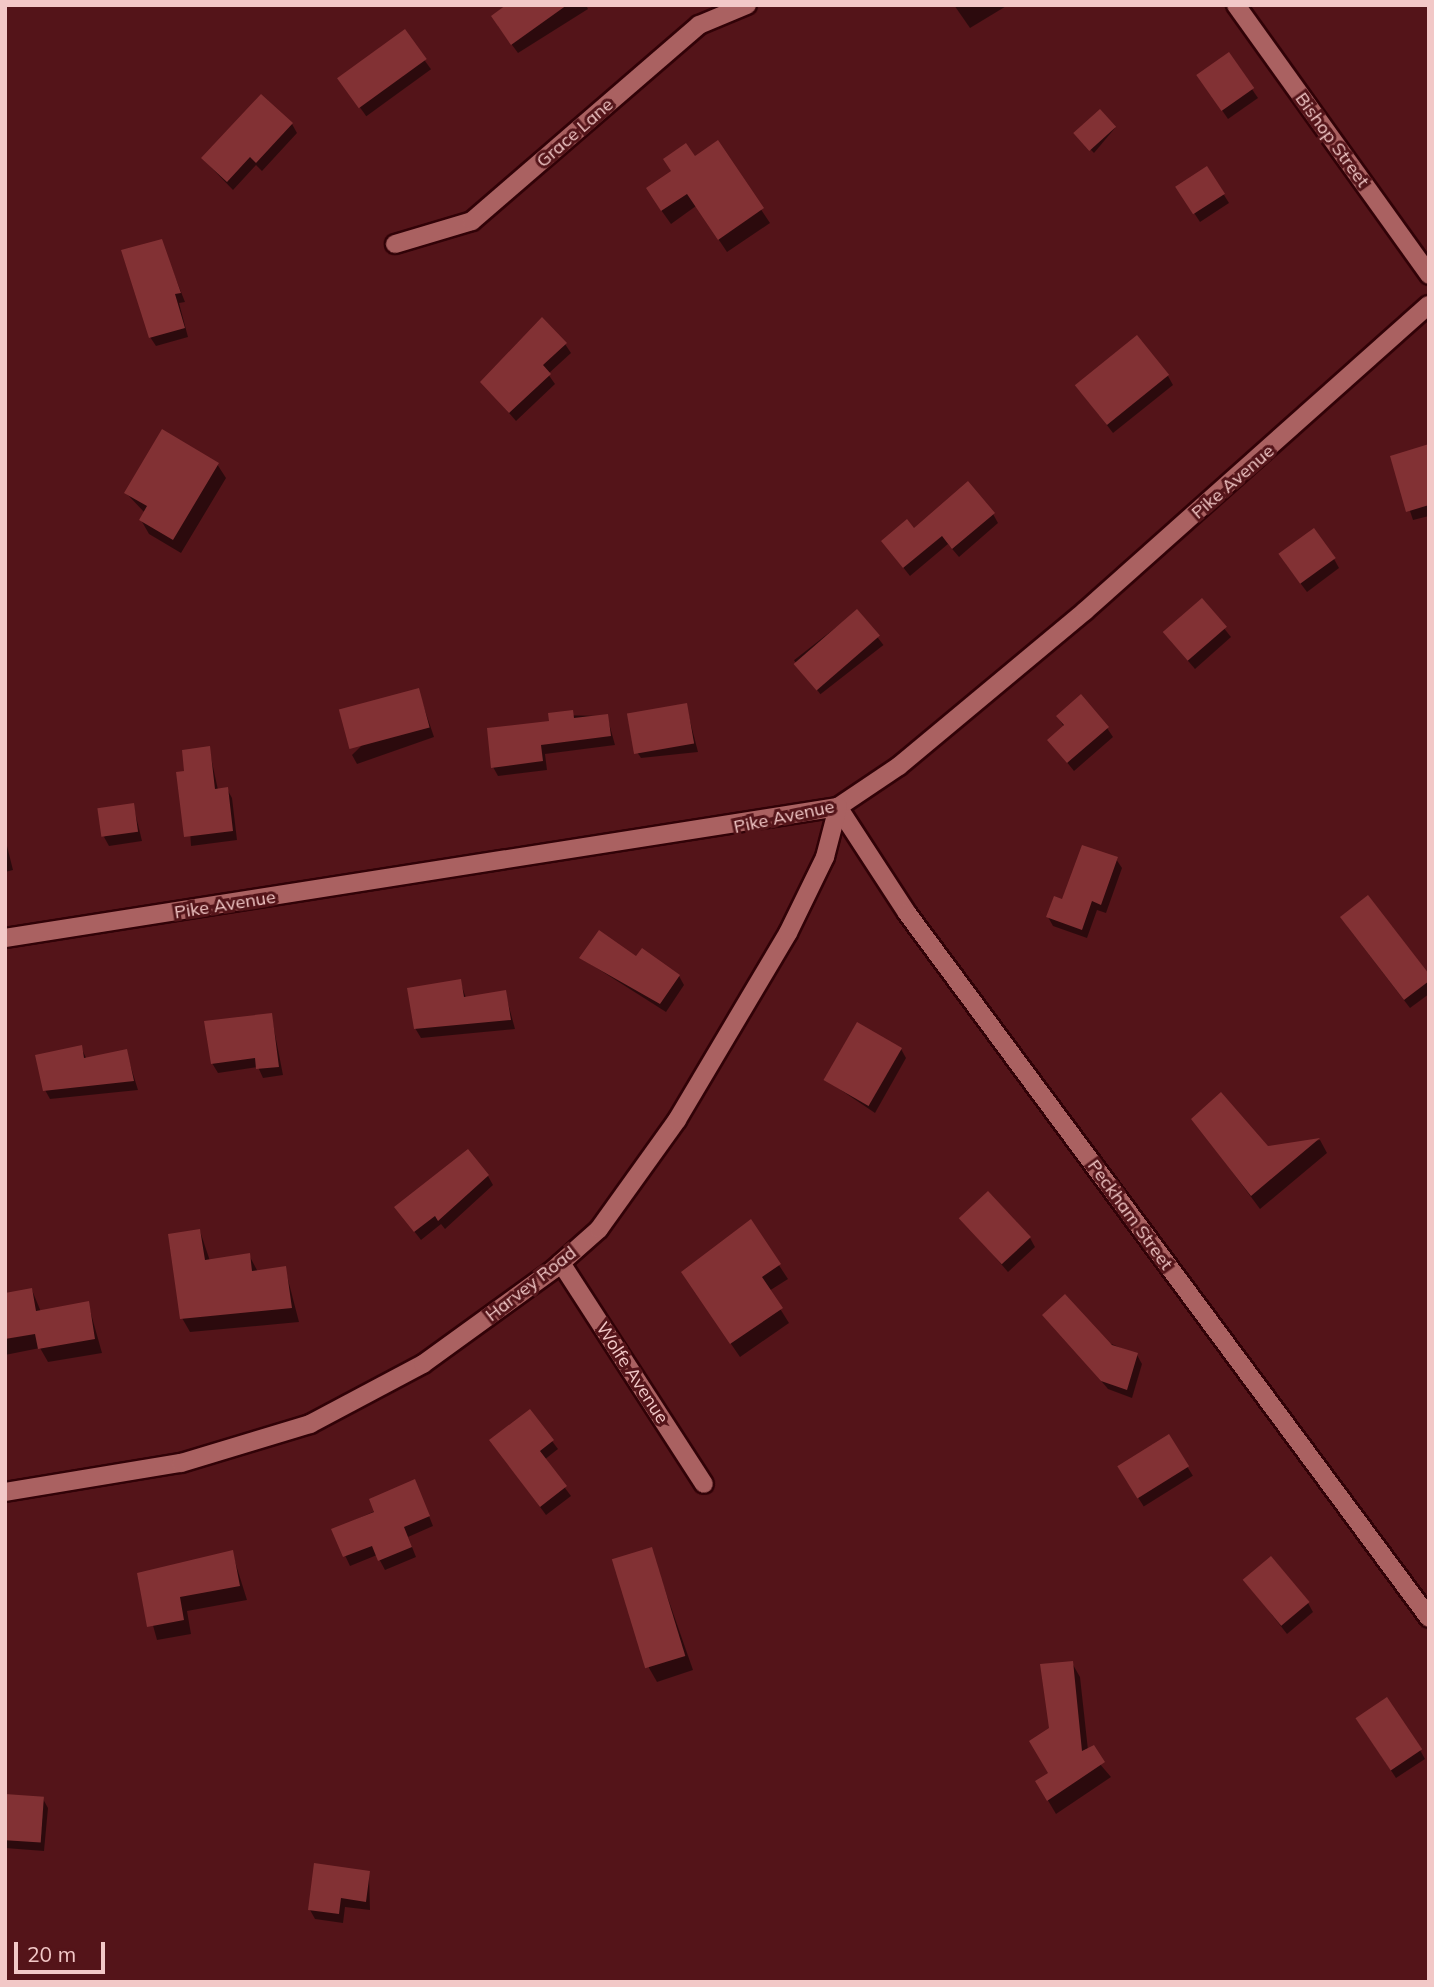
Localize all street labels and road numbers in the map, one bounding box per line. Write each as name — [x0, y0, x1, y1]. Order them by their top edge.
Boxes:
street label: Bishop Street — [1290, 89, 1374, 191]
street label: Grace Lane — [532, 94, 618, 172]
street label: Pike Avenue — [1187, 440, 1279, 524]
street label: Pike Avenue — [732, 796, 836, 838]
street label: Pike Avenue — [173, 886, 277, 924]
street label: Peckham Street — [1083, 1156, 1177, 1274]
street label: Harvey Road — [481, 1242, 581, 1326]
street label: Wolfe Avenue — [591, 1318, 673, 1428]

